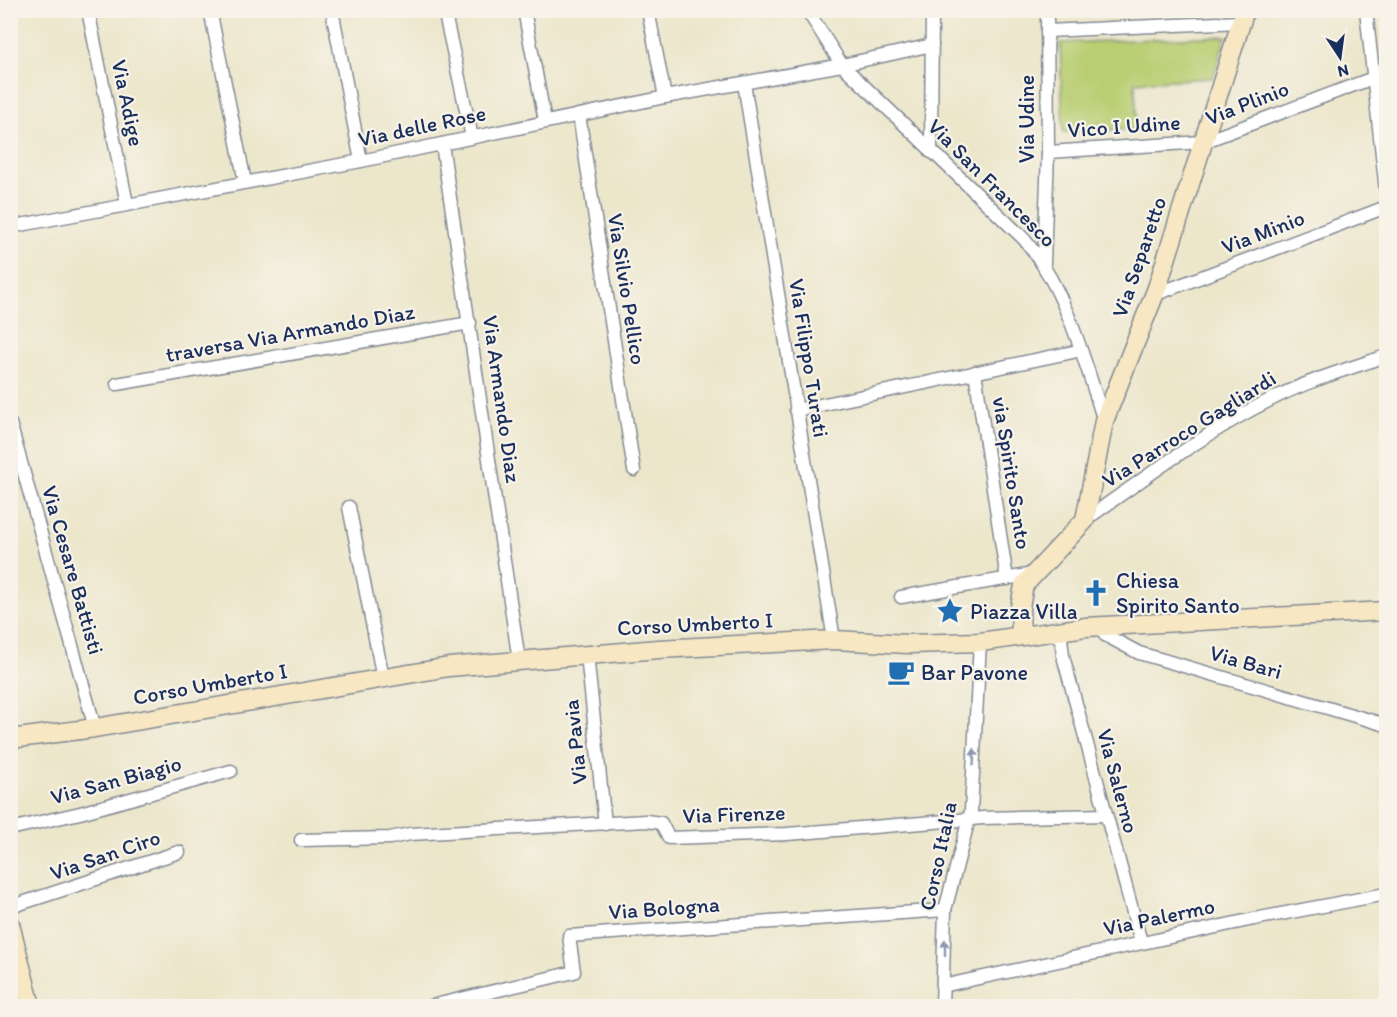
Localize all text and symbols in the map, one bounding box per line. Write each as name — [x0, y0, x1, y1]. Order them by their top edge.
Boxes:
north arrow — [1310, 27, 1370, 87]
street label: Via Adige — [106, 57, 150, 149]
text: N — [1336, 61, 1351, 82]
street label: Via Udine — [1013, 75, 1040, 163]
street label: Via Plinio — [1201, 75, 1293, 131]
street label: Via delle Rose — [356, 99, 488, 153]
street label: Vico I Udine — [1067, 109, 1181, 143]
street label: Via San Francesco — [922, 113, 1062, 253]
street label: Via Separetto — [1106, 193, 1172, 321]
street label: Via Minio — [1218, 204, 1308, 260]
street label: Via Silvio Pellico — [602, 211, 652, 367]
street label: Via Filippo Turati — [783, 277, 835, 439]
street label: traversa Via Armando Diaz — [163, 298, 417, 368]
street label: Via Armando Diaz — [477, 314, 527, 484]
street label: Via Parroco Gagliardi — [1097, 365, 1281, 493]
street label: via Spirito Santo — [987, 395, 1037, 551]
street label: Via Cesare Battisti — [36, 482, 110, 658]
place label: Chiesa Spirito Santo — [1116, 567, 1240, 619]
church icon: Chiesa Spirito Santo — [1081, 578, 1111, 608]
place icon: Piazza Villa — [935, 596, 965, 626]
place label: Piazza Villa — [970, 598, 1078, 625]
street label: Corso Umberto I — [616, 606, 774, 642]
street label: Via Bari — [1207, 639, 1285, 685]
street label: Corso Umberto I — [131, 657, 289, 711]
cafe icon: Bar Pavone — [886, 657, 916, 687]
place label: Bar Pavone — [921, 659, 1028, 686]
street label: Via Pavia — [557, 698, 593, 786]
street label: Via Salerno — [1091, 726, 1145, 836]
one-way arrow — [970, 747, 979, 766]
street label: Via San Biagio — [48, 750, 184, 810]
street label: Via Firenze — [682, 799, 786, 829]
street label: Corso Italia — [913, 799, 963, 913]
street label: Via San Ciro — [46, 824, 164, 886]
street label: Via Bologna — [607, 891, 721, 925]
street label: Via Palermo — [1101, 892, 1217, 942]
one-way arrow — [940, 939, 950, 958]

